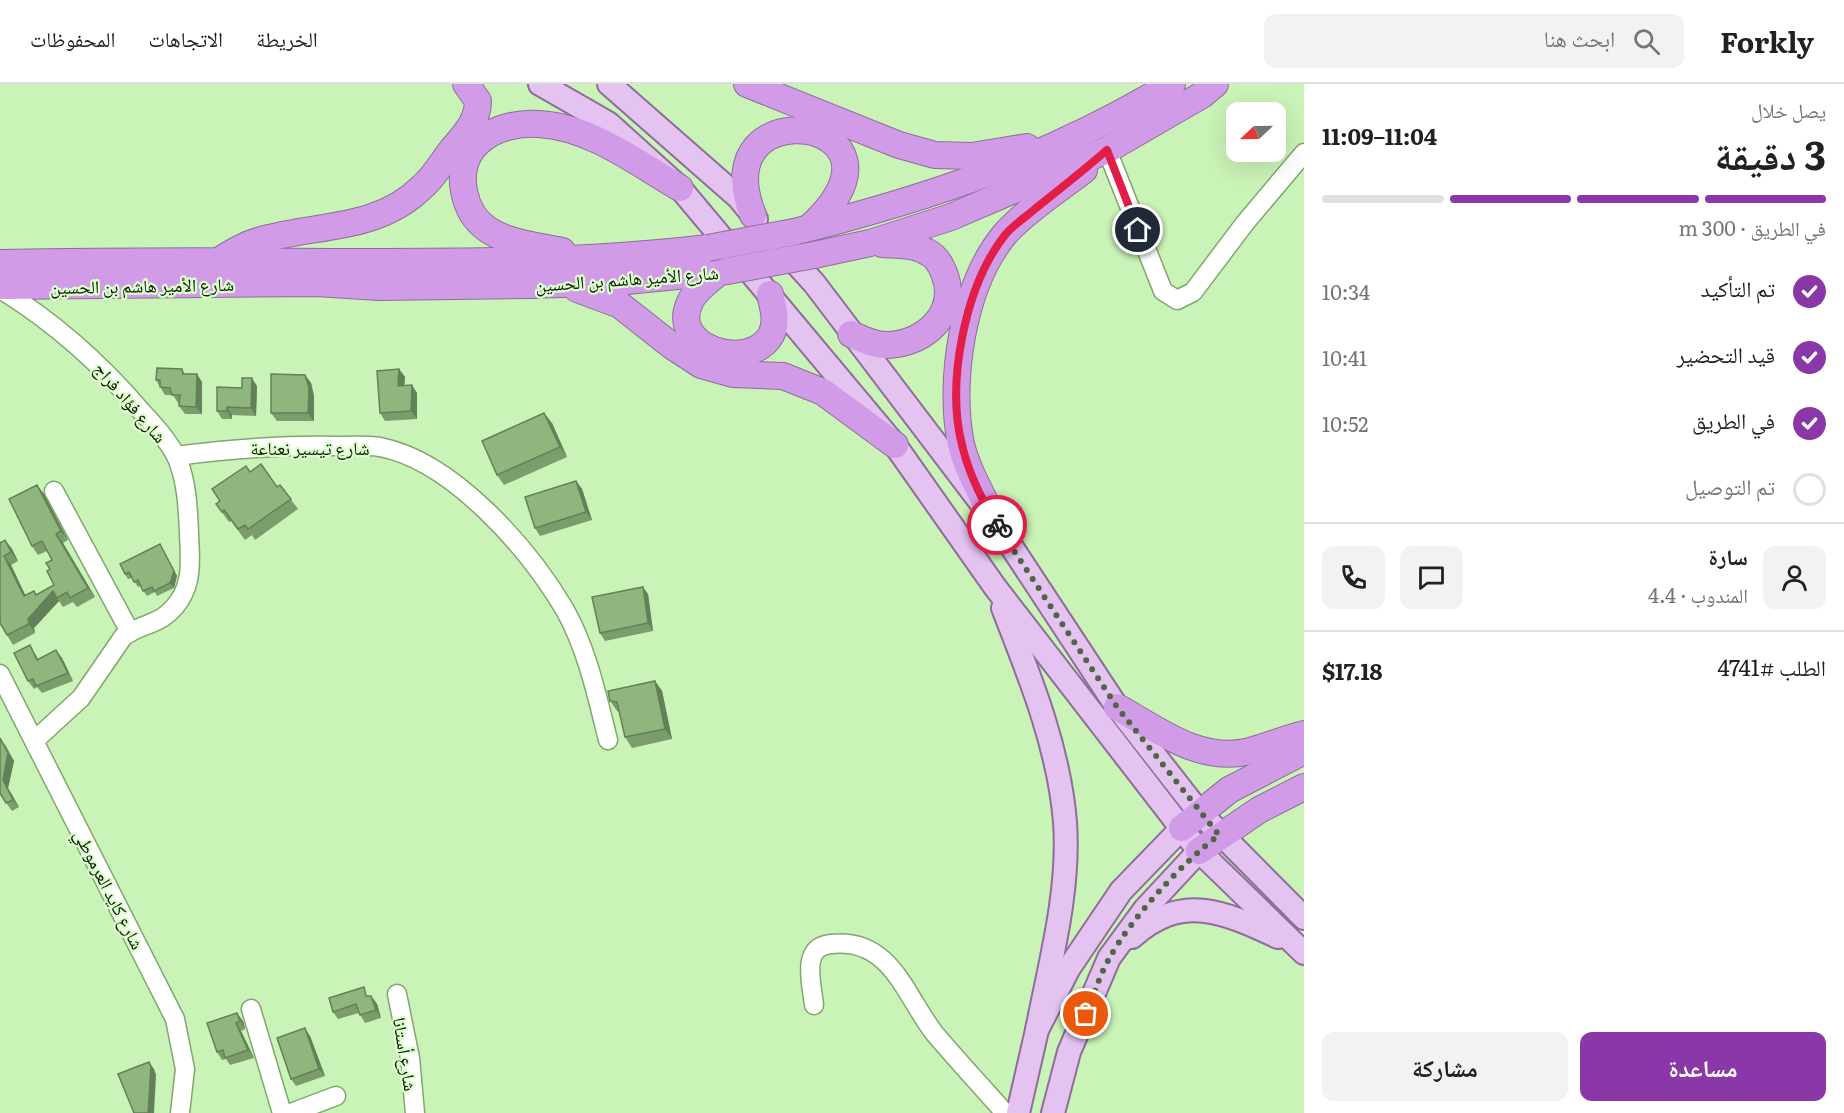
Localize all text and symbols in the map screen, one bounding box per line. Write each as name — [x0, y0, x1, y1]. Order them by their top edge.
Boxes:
search box — [1264, 14, 1684, 68]
text: Forkly — [1720, 20, 1814, 62]
text: ابحث هنا — [1544, 21, 1615, 54]
text: المحفوظات — [30, 22, 115, 53]
text: الاتجاهات — [148, 22, 223, 53]
text: الخريطة — [256, 22, 318, 53]
icon: search — [1630, 25, 1663, 58]
text: يصل خلال — [1751, 94, 1826, 124]
north arrow — [1226, 102, 1286, 162]
map controls — [1226, 102, 1286, 162]
text: 11:04–11:09 — [1322, 119, 1437, 152]
text: 3 دقيقة — [1715, 124, 1826, 182]
pin — [1112, 204, 1163, 255]
text: في الطريق · 300 m — [1678, 212, 1826, 242]
icon: home — [1121, 213, 1154, 246]
street label: شارع الأمير هاشم بن الحسين — [534, 258, 720, 298]
street label: شارع الأمير هاشم بن الحسين — [50, 270, 234, 300]
text: تم التأكيد — [1701, 271, 1775, 304]
icon: check — [1793, 275, 1826, 308]
text: 10:34 — [1322, 276, 1370, 306]
text: قيد التحضير — [1677, 337, 1775, 370]
icon: check — [1793, 341, 1826, 374]
text: 10:41 — [1322, 342, 1367, 372]
street label: شارع فؤاد فراج — [88, 356, 174, 448]
text: في الطريق — [1692, 403, 1775, 436]
icon: check — [1793, 407, 1826, 440]
text: 10:52 — [1322, 408, 1368, 438]
street label: شارع تيسير نعناعة — [250, 434, 370, 461]
text: تم التوصيل — [1685, 469, 1775, 502]
courier — [967, 495, 1027, 555]
icon: bike — [981, 509, 1014, 542]
text: سارة — [1709, 539, 1748, 572]
button: phone — [1322, 546, 1385, 609]
button: chat — [1400, 546, 1463, 609]
button: person — [1763, 546, 1826, 609]
text: المندوب · 4.4 — [1648, 579, 1748, 609]
text: الطلب #4741 — [1718, 650, 1826, 683]
text: $17.18 — [1322, 654, 1383, 687]
street label: شارع كايد العرموطي — [66, 824, 152, 955]
pin — [1060, 988, 1111, 1039]
icon: bag — [1069, 997, 1102, 1030]
street label: شارع أستانا — [387, 1015, 425, 1093]
button: مشاركة — [1322, 1032, 1568, 1101]
button: مساعدة — [1580, 1032, 1826, 1101]

